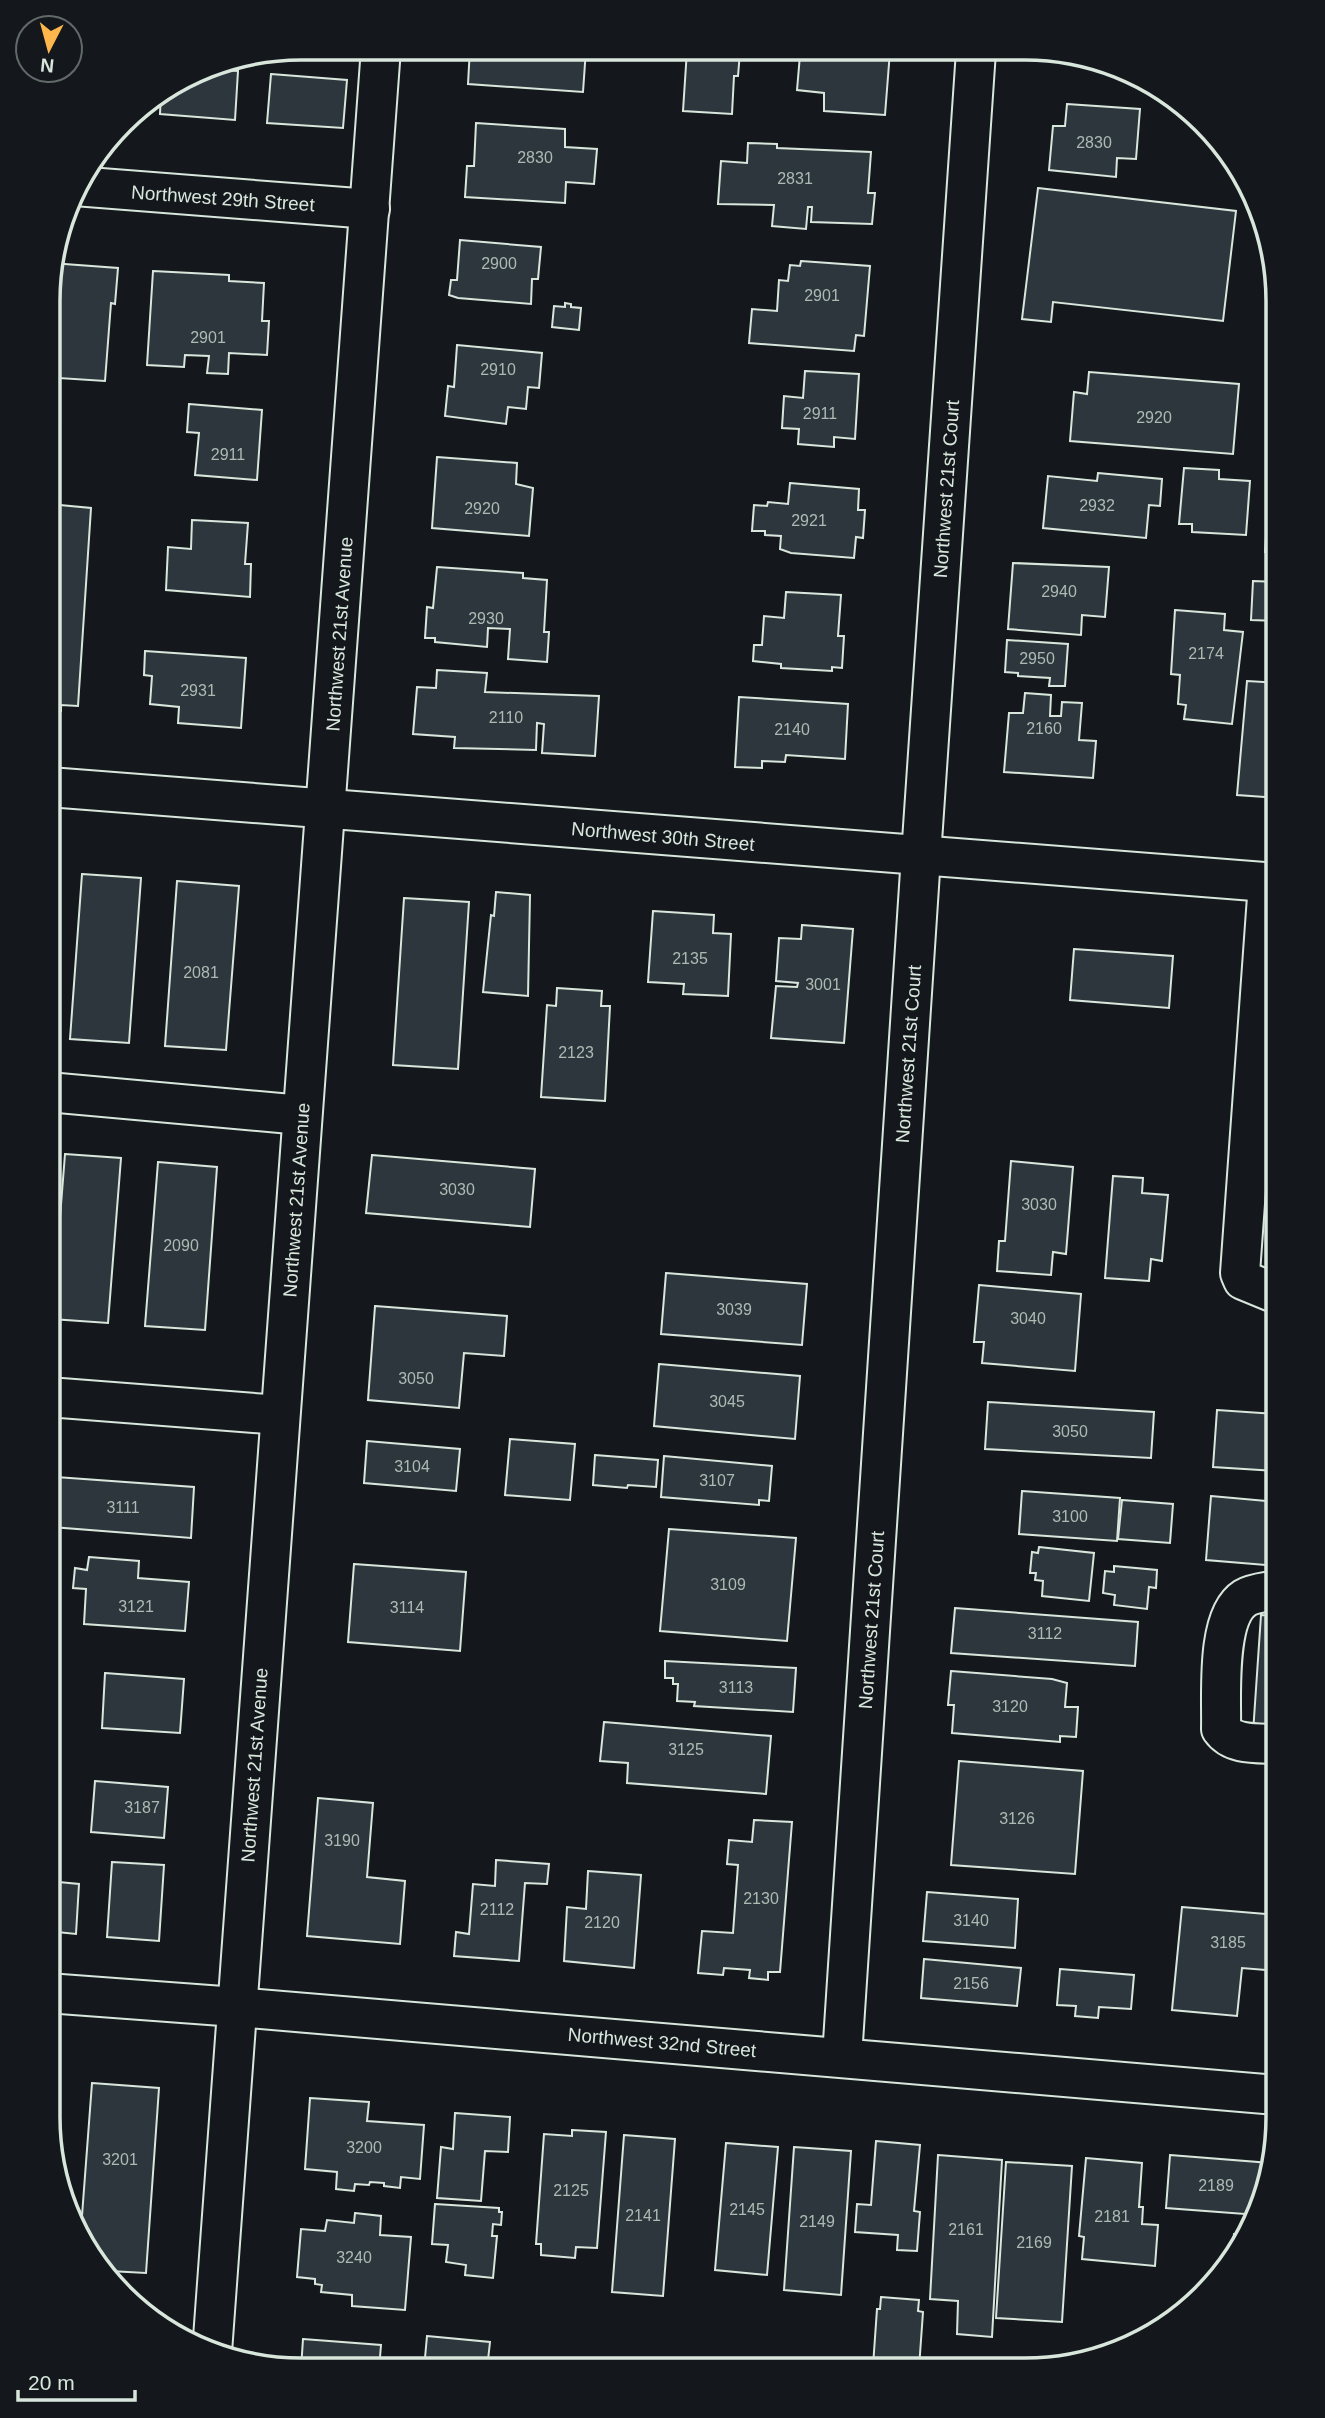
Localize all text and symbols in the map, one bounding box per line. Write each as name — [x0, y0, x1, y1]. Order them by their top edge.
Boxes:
north arrow — [14, 14, 84, 84]
text: N — [39, 54, 55, 77]
house number: 2830 — [1076, 134, 1112, 151]
house number: 2830 — [517, 149, 553, 166]
house number: 2831 — [777, 170, 813, 187]
street label: Northwest 29th Street — [131, 182, 316, 215]
house number: 2900 — [481, 255, 517, 272]
house number: 2901 — [804, 287, 840, 304]
house number: 2901 — [190, 329, 226, 346]
house number: 2910 — [480, 361, 516, 378]
street label: Northwest 21st Court — [930, 399, 963, 579]
house number: 2911 — [803, 405, 837, 422]
house number: 2920 — [1136, 409, 1172, 426]
house number: 2911 — [211, 446, 245, 463]
house number: 2932 — [1079, 497, 1115, 514]
house number: 2920 — [464, 500, 500, 517]
house number: 2921 — [791, 512, 827, 529]
street label: Northwest 21st Avenue — [322, 536, 357, 732]
house number: 2940 — [1041, 583, 1077, 600]
house number: 2930 — [468, 610, 504, 627]
house number: 2174 — [1188, 645, 1224, 662]
house number: 2950 — [1019, 650, 1055, 667]
house number: 2931 — [180, 682, 216, 699]
house number: 2110 — [489, 709, 523, 726]
house number: 2160 — [1026, 720, 1062, 737]
house number: 2140 — [774, 721, 810, 738]
street label: Northwest 30th Street — [571, 818, 756, 855]
house number: 2135 — [672, 950, 708, 967]
house number: 2081 — [183, 964, 219, 981]
street label: Northwest 21st Court — [892, 964, 925, 1144]
house number: 3001 — [805, 976, 841, 993]
house number: 2123 — [558, 1044, 594, 1061]
street label: Northwest 21st Avenue — [279, 1102, 314, 1298]
house number: 3030 — [439, 1181, 475, 1198]
house number: 3030 — [1021, 1196, 1057, 1213]
house number: 2090 — [163, 1237, 199, 1254]
house number: 3039 — [716, 1301, 752, 1318]
house number: 3040 — [1010, 1310, 1046, 1327]
house number: 3050 — [398, 1370, 434, 1387]
house number: 3045 — [709, 1393, 745, 1410]
house number: 3050 — [1052, 1423, 1088, 1440]
house number: 3104 — [394, 1458, 430, 1475]
house number: 3107 — [699, 1472, 735, 1489]
house number: 3111 — [106, 1499, 140, 1516]
house number: 3100 — [1052, 1508, 1088, 1525]
street label: Northwest 21st Court — [855, 1530, 888, 1710]
house number: 3109 — [710, 1576, 746, 1593]
house number: 3121 — [118, 1598, 154, 1615]
house number: 3114 — [390, 1599, 424, 1616]
house number: 3112 — [1028, 1625, 1062, 1642]
street label: Northwest 21st Avenue — [237, 1667, 272, 1863]
house number: 3113 — [719, 1679, 753, 1696]
house number: 3120 — [992, 1698, 1028, 1715]
house number: 3125 — [668, 1741, 704, 1758]
house number: 3187 — [124, 1799, 160, 1816]
house number: 3126 — [999, 1810, 1035, 1827]
house number: 3190 — [324, 1832, 360, 1849]
house number: 2130 — [743, 1890, 779, 1907]
house number: 2112 — [480, 1901, 514, 1918]
house number: 3140 — [953, 1912, 989, 1929]
house number: 2120 — [584, 1914, 620, 1931]
house number: 3185 — [1210, 1934, 1246, 1951]
house number: 2156 — [953, 1975, 989, 1992]
street label: Northwest 32nd Street — [567, 2024, 758, 2061]
house number: 3200 — [346, 2139, 382, 2156]
house number: 3201 — [102, 2151, 138, 2168]
house number: 2189 — [1198, 2177, 1234, 2194]
house number: 2125 — [553, 2182, 589, 2199]
house number: 2145 — [729, 2201, 765, 2218]
house number: 2141 — [625, 2207, 661, 2224]
house number: 2181 — [1094, 2208, 1130, 2225]
house number: 2149 — [799, 2213, 835, 2230]
house number: 2161 — [948, 2221, 984, 2238]
house number: 2169 — [1016, 2234, 1052, 2251]
house number: 3240 — [336, 2249, 372, 2266]
scale bar — [18, 2358, 135, 2402]
text: 20 m — [28, 2371, 75, 2394]

